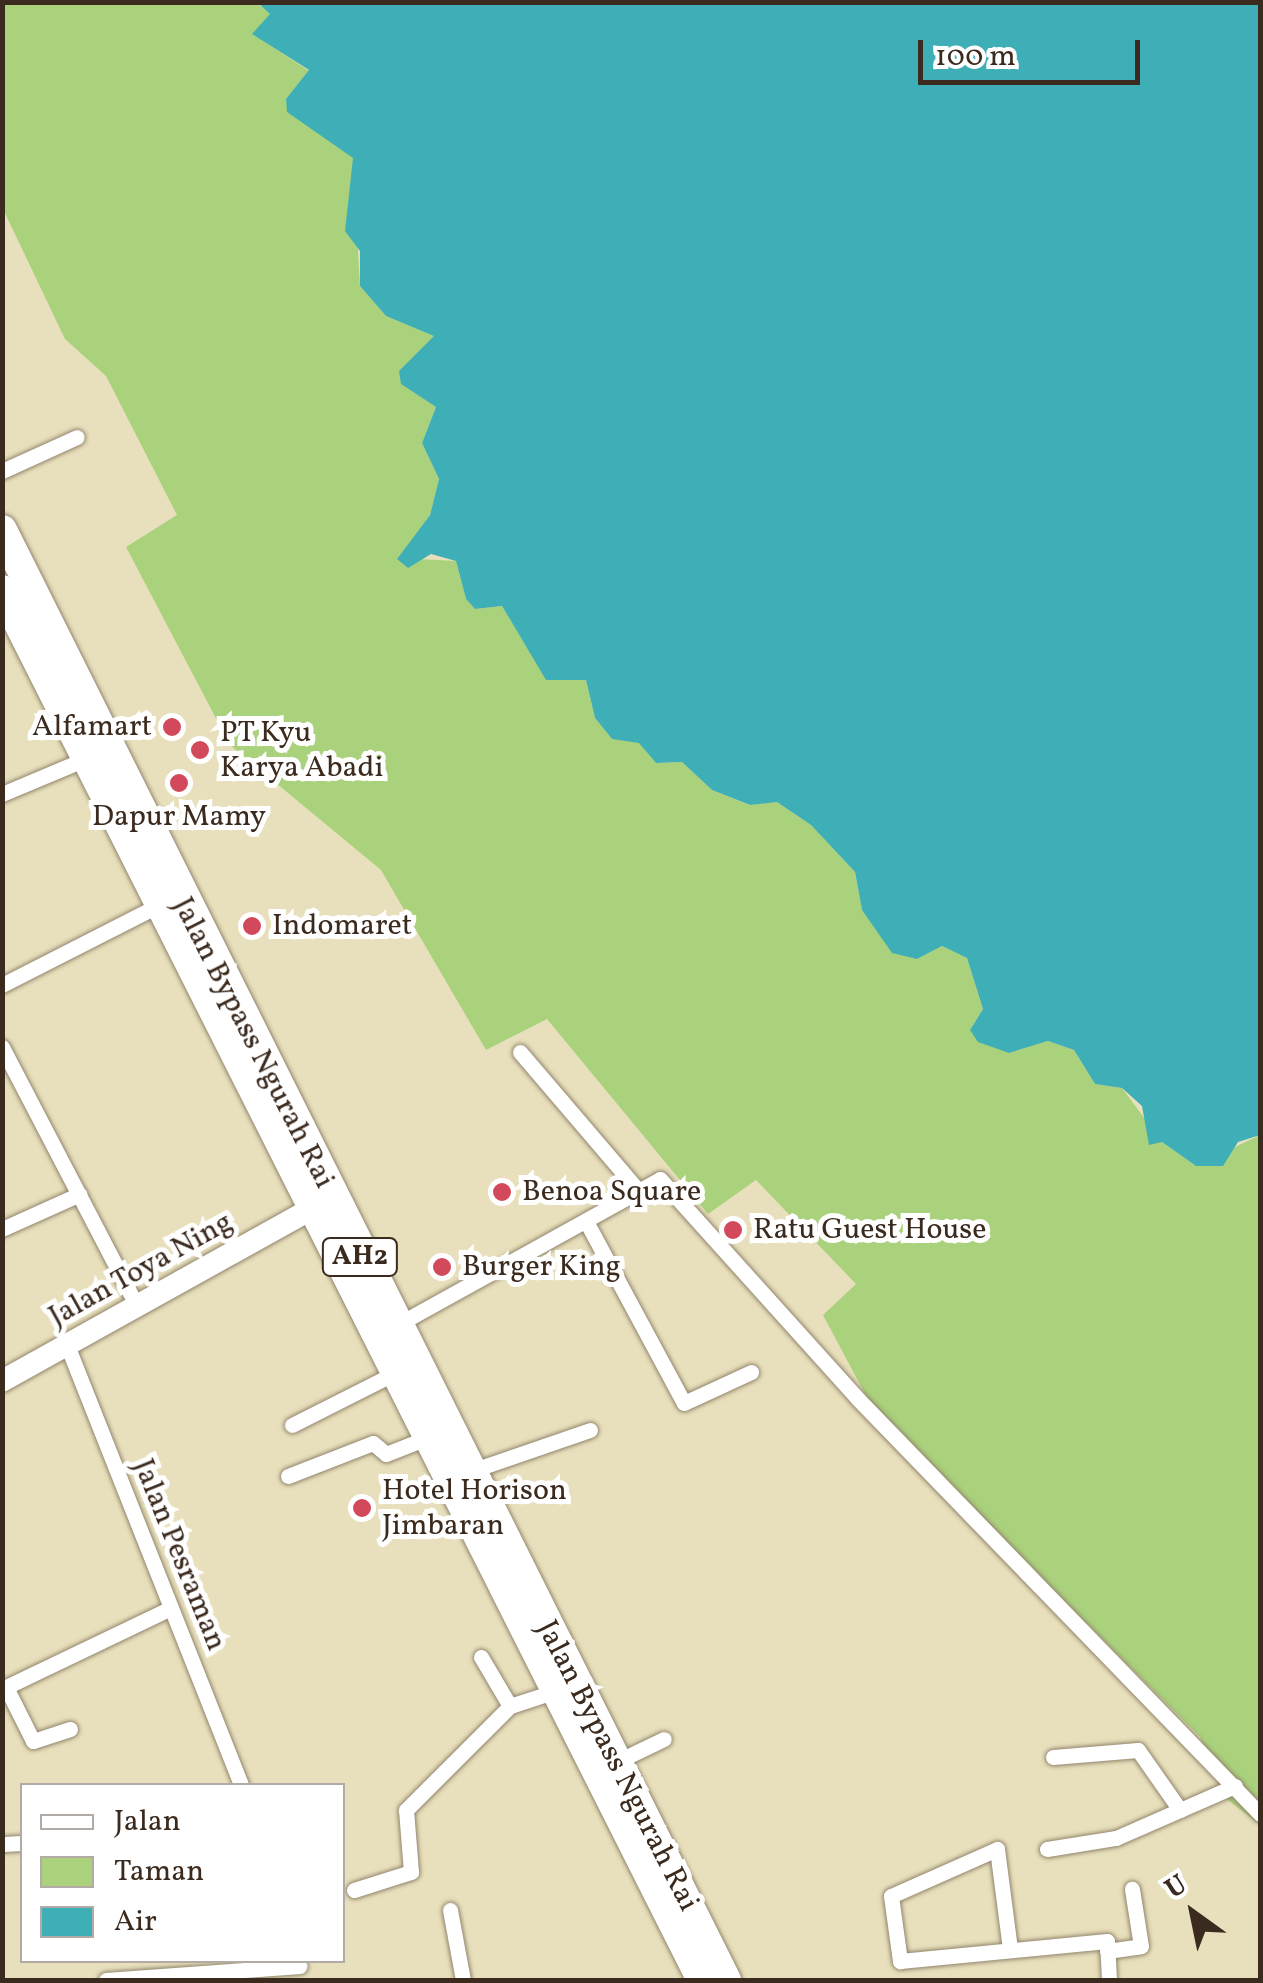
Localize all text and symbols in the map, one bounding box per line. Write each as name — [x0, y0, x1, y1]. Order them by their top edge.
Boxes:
scale bar — [923, 20, 1146, 82]
text: 100 m — [935, 36, 1016, 78]
place label: Alfamart — [32, 709, 152, 745]
place label: PT Kyu Karya Abadi — [220, 715, 383, 786]
marker: Alfamart — [161, 716, 183, 738]
marker: PT Kyu Karya Abadi — [189, 739, 211, 761]
marker: Dapur Mamy — [168, 772, 190, 794]
place label: Dapur Mamy — [92, 799, 266, 835]
street label: Jalan Bypass Ngurah Rai — [164, 891, 342, 1195]
place label: Indomaret — [272, 908, 412, 944]
marker: Indomaret — [241, 915, 263, 937]
place label: Benoa Square — [522, 1174, 701, 1210]
marker: Benoa Square — [491, 1181, 513, 1203]
street label: Jalan Toya Ning — [42, 1204, 240, 1336]
place label: Ratu Guest House — [753, 1212, 986, 1248]
marker: Ratu Guest House — [722, 1219, 744, 1241]
road number: AH2 — [320, 1234, 400, 1280]
place label: Burger King — [462, 1249, 621, 1285]
marker: Burger King — [431, 1256, 453, 1278]
street label: Jalan Pesraman — [124, 1454, 234, 1656]
place label: Hotel Horison Jimbaran — [382, 1473, 567, 1544]
marker: Hotel Horison Jimbaran — [351, 1497, 373, 1519]
street label: Jalan Bypass Ngurah Rai — [528, 1614, 706, 1918]
legend — [20, 1783, 345, 1963]
text: Jalan — [114, 1801, 181, 1843]
text: Taman — [114, 1851, 204, 1893]
north arrow — [1143, 1863, 1243, 1963]
text: U — [1158, 1866, 1195, 1909]
text: Air — [114, 1901, 157, 1943]

